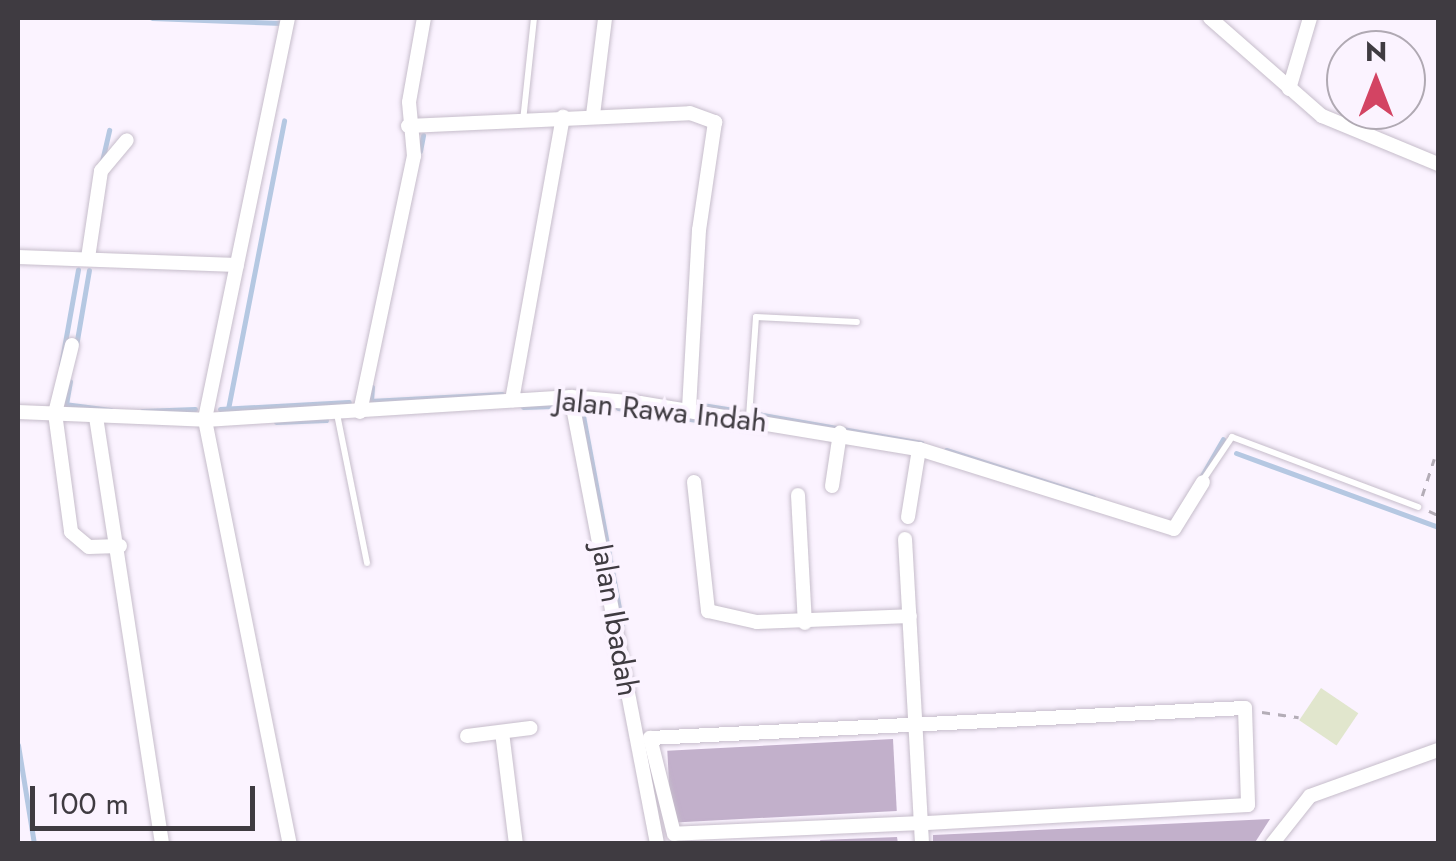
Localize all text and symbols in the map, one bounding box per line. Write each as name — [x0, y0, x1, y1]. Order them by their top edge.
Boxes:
north arrow — [1326, 30, 1426, 130]
text: N — [1365, 31, 1387, 72]
street label: Jalan Rawa Indah — [553, 382, 769, 440]
street label: Jalan Ibadah — [584, 541, 646, 699]
scale bar — [35, 766, 260, 828]
text: 100 m — [47, 782, 129, 825]

